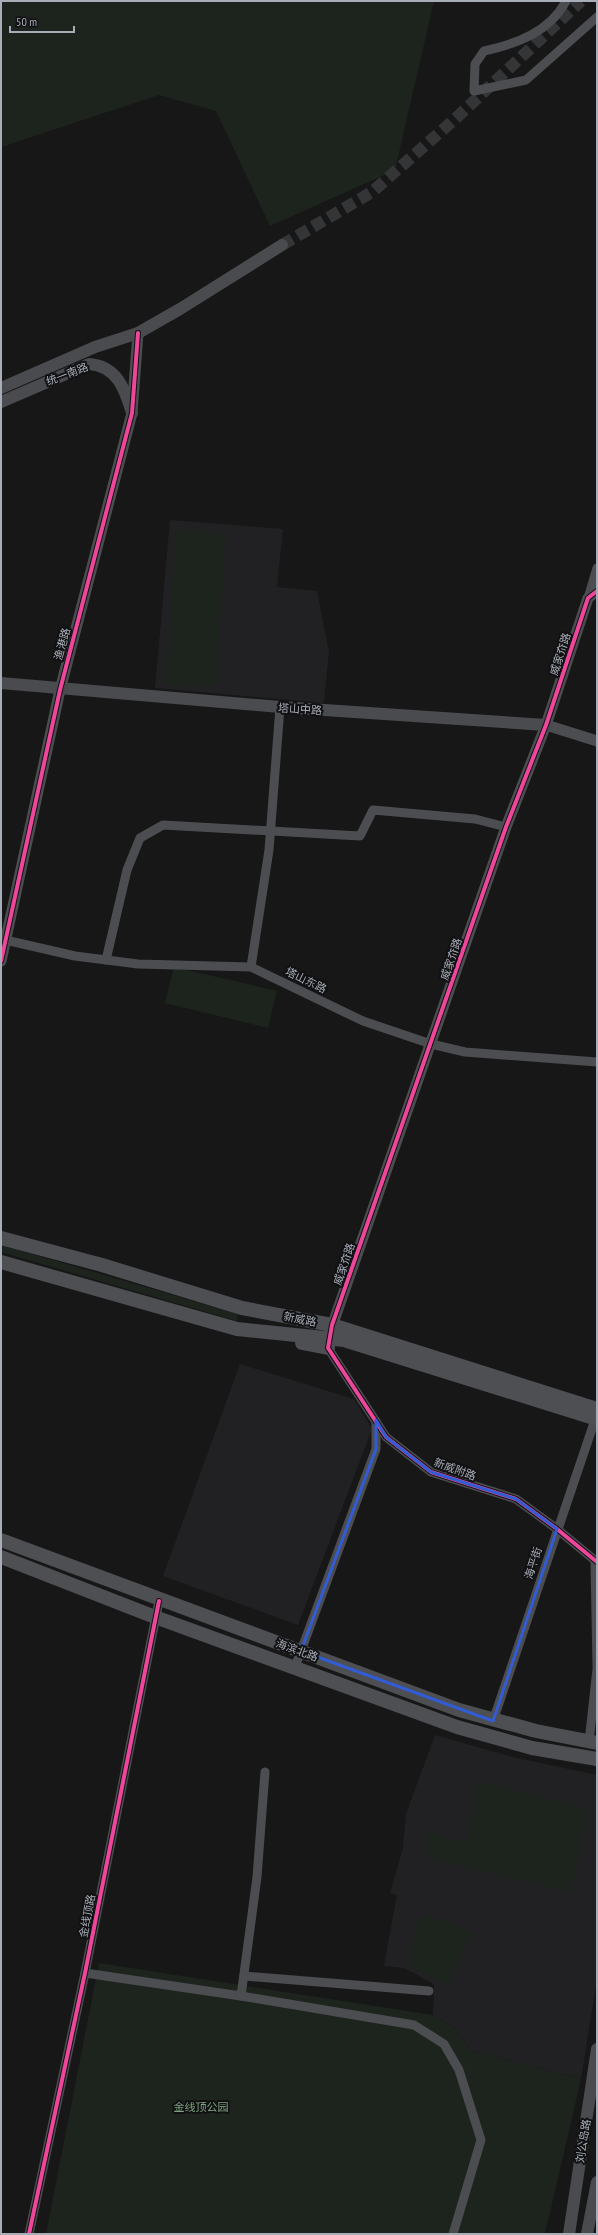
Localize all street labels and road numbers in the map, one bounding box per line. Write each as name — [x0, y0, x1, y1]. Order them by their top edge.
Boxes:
street label: 统一南路 — [44, 360, 90, 388]
street label: 渔港路 — [51, 626, 73, 662]
street label: 威家夼路 — [547, 631, 573, 677]
street label: 塔山中路 — [278, 700, 322, 718]
street label: 威家夼路 — [437, 936, 465, 982]
street label: 塔山东路 — [283, 964, 329, 996]
street label: 威家夼路 — [330, 1241, 358, 1287]
street label: 新威路 — [282, 1309, 318, 1329]
street label: 新威附路 — [432, 1455, 478, 1483]
street label: 海平街 — [521, 1545, 545, 1581]
street label: 海滨北路 — [274, 1636, 320, 1664]
street label: 金线顶路 — [76, 1893, 98, 1939]
street label: 刘公岛路 — [573, 2118, 593, 2164]

